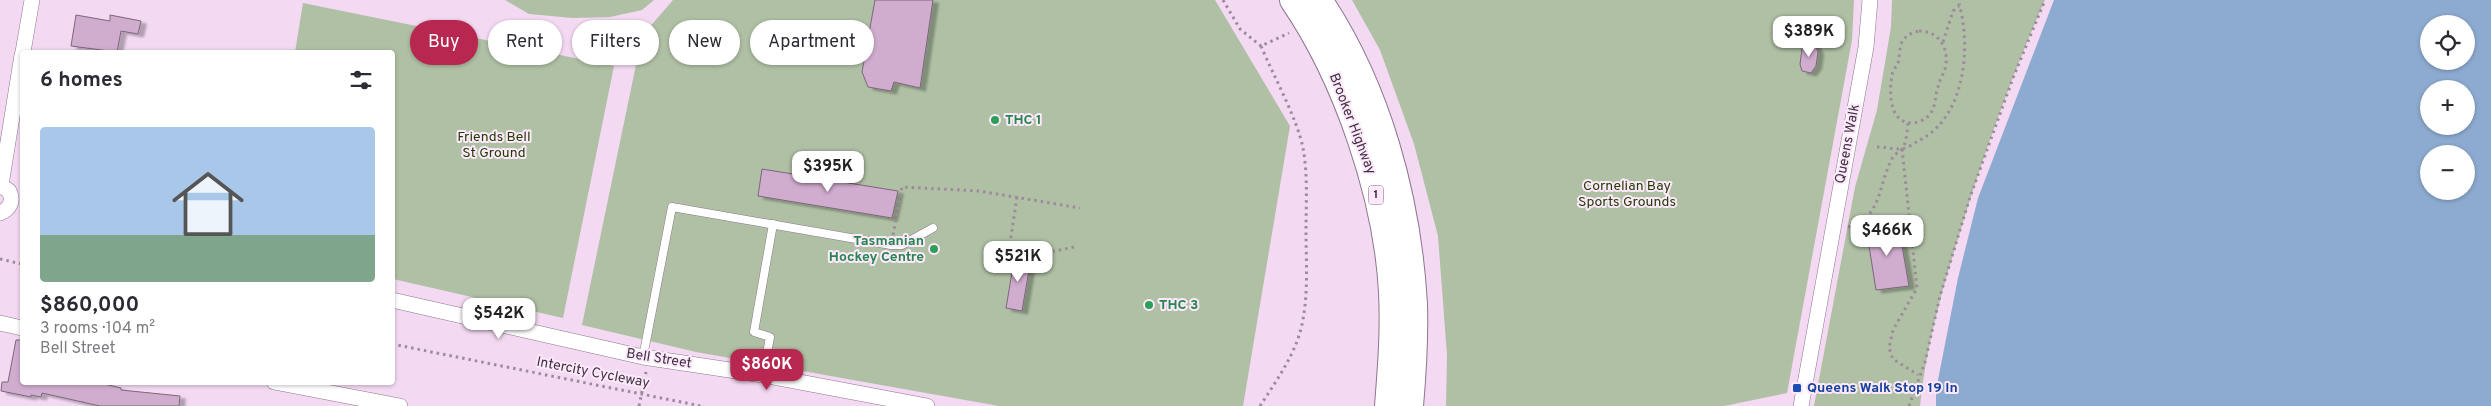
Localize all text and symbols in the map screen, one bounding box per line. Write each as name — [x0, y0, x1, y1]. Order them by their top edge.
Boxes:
pin: $389K — [1774, 15, 1844, 58]
map controls — [2420, 15, 2475, 200]
button: locate — [2420, 15, 2475, 70]
chip: Buy — [410, 20, 478, 65]
chip: Rent — [488, 20, 562, 65]
chip: Filters — [572, 20, 659, 65]
chip: New — [669, 20, 740, 65]
chip: Apartment — [750, 20, 874, 65]
text: $389K — [1784, 22, 1834, 42]
icon: filters — [347, 66, 375, 94]
text: 6 homes — [40, 67, 123, 94]
street label: Brooker Highway — [1325, 71, 1379, 177]
button: + — [2420, 80, 2475, 135]
street label: Queens Walk — [1832, 103, 1864, 185]
place label: THC 1 — [1005, 112, 1042, 129]
marker: THC 1 — [989, 114, 1001, 126]
park label: Friends Bell St Ground — [457, 129, 531, 162]
button: − — [2420, 145, 2475, 200]
pin: $395K — [793, 150, 863, 193]
text: $395K — [803, 157, 853, 177]
icon: home — [163, 159, 253, 249]
park label: Cornelian Bay Sports Grounds — [1578, 178, 1676, 211]
road number: 1 — [1368, 186, 1384, 204]
pin: $466K — [1852, 214, 1922, 257]
text: $466K — [1862, 221, 1912, 241]
place label: Tasmanian Hockey Centre — [829, 233, 924, 266]
pin: $521K — [983, 240, 1053, 283]
marker: Tasmanian Hockey Centre — [928, 243, 940, 255]
text: $521K — [995, 247, 1041, 267]
text: $860,000 — [40, 292, 139, 319]
place label: THC 3 — [1159, 297, 1198, 314]
pin: $542K — [464, 298, 534, 340]
marker: THC 3 — [1143, 299, 1155, 311]
text: $542K — [473, 304, 525, 324]
text: 3 rooms · 104 m² — [40, 319, 155, 339]
text: Bell Street — [40, 339, 115, 359]
street label: Bell Street — [625, 345, 693, 373]
pin: $860K — [732, 348, 802, 391]
street label: Intercity Cycleway — [535, 354, 651, 392]
text: $860K — [741, 355, 793, 375]
place label: Queens Walk Stop 19 In — [1807, 380, 1958, 397]
marker: Queens Walk Stop 19 In — [1791, 382, 1803, 394]

